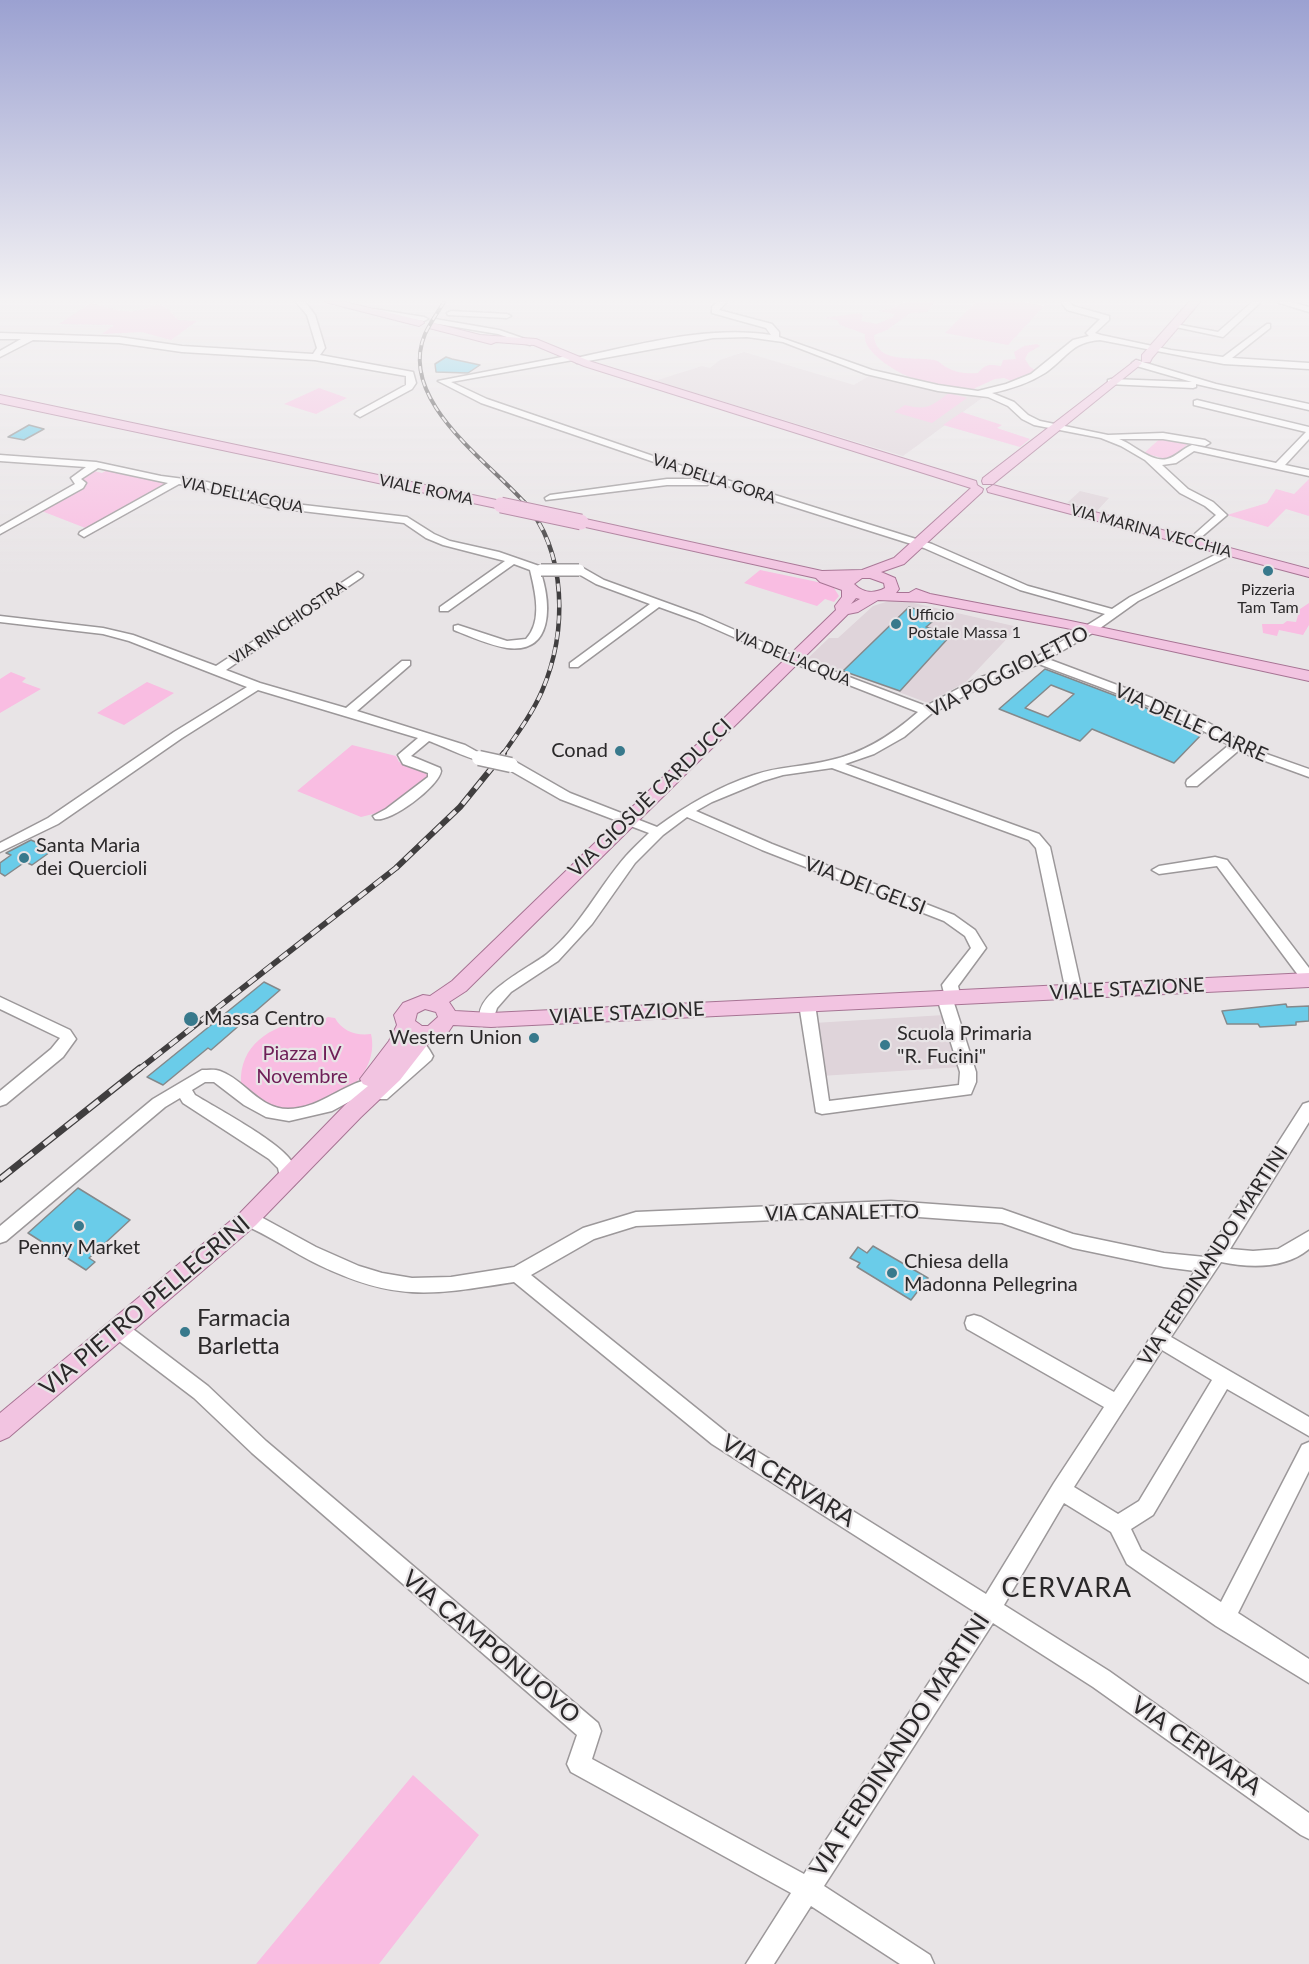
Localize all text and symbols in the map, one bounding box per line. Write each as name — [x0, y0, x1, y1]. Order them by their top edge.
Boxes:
street label: VIA DELLA GORA — [650, 450, 778, 508]
street label: VIALE ROMA — [377, 471, 475, 509]
street label: VIA DELL'ACQUA — [179, 473, 305, 517]
street label: VIA MARINA VECCHIA — [1068, 500, 1234, 562]
marker: Pizzeria Tam Tam — [1261, 564, 1275, 578]
street label: VIA RINCHIOSTRA — [226, 577, 350, 669]
place label: Pizzeria Tam Tam — [1237, 580, 1299, 618]
place label: Ufficio Postale Massa 1 — [908, 605, 1021, 643]
marker: Ufficio Postale Massa 1 — [889, 617, 903, 631]
street label: VIA POGGIOLETTO — [923, 621, 1093, 723]
street label: VIA DELL'ACQUA — [730, 626, 854, 690]
street label: VIA DELLE CARRE — [1111, 678, 1271, 768]
street label: VIA GIOSUÈ CARDUCCI — [563, 714, 737, 882]
place label: Conad — [551, 739, 608, 763]
marker: Conad — [613, 744, 627, 758]
place label: Santa Maria dei Quercioli — [36, 834, 147, 881]
marker: Santa Maria dei Quercioli — [17, 851, 31, 865]
street label: VIA DEI GELSI — [801, 852, 929, 920]
street label: VIALE STAZIONE — [1049, 973, 1205, 1005]
street label: VIALE STAZIONE — [549, 997, 705, 1029]
place label: Massa Centro — [204, 1007, 325, 1031]
marker: Massa Centro — [182, 1010, 200, 1028]
place label: Scuola Primaria "R. Fucini" — [897, 1022, 1032, 1069]
place label: Western Union — [389, 1026, 522, 1050]
marker: Western Union — [527, 1031, 541, 1045]
marker: Scuola Primaria "R. Fucini" — [878, 1038, 892, 1052]
park label: Piazza IV Novembre — [256, 1042, 348, 1089]
street label: VIA FERDINANDO MARTINI — [1133, 1142, 1293, 1370]
street label: VIA CANALETTO — [765, 1200, 919, 1226]
street label: VIA PIETRO PELLEGRINI — [34, 1210, 256, 1402]
marker: Penny Market — [72, 1219, 86, 1233]
place label: Penny Market — [18, 1236, 140, 1260]
place label: Chiesa della Madonna Pellegrina — [904, 1250, 1078, 1297]
marker: Chiesa della Madonna Pellegrina — [885, 1266, 899, 1280]
place label: Farmacia Barletta — [197, 1304, 290, 1360]
marker: Farmacia Barletta — [178, 1325, 192, 1339]
street label: VIA CERVARA — [716, 1428, 860, 1534]
street label: VIA CAMPONUOVO — [396, 1564, 586, 1730]
district label: CERVARA — [1002, 1572, 1132, 1604]
street label: VIA FERDINANDO MARTINI — [804, 1608, 996, 1882]
street label: VIA CERVARA — [1125, 1691, 1267, 1801]

